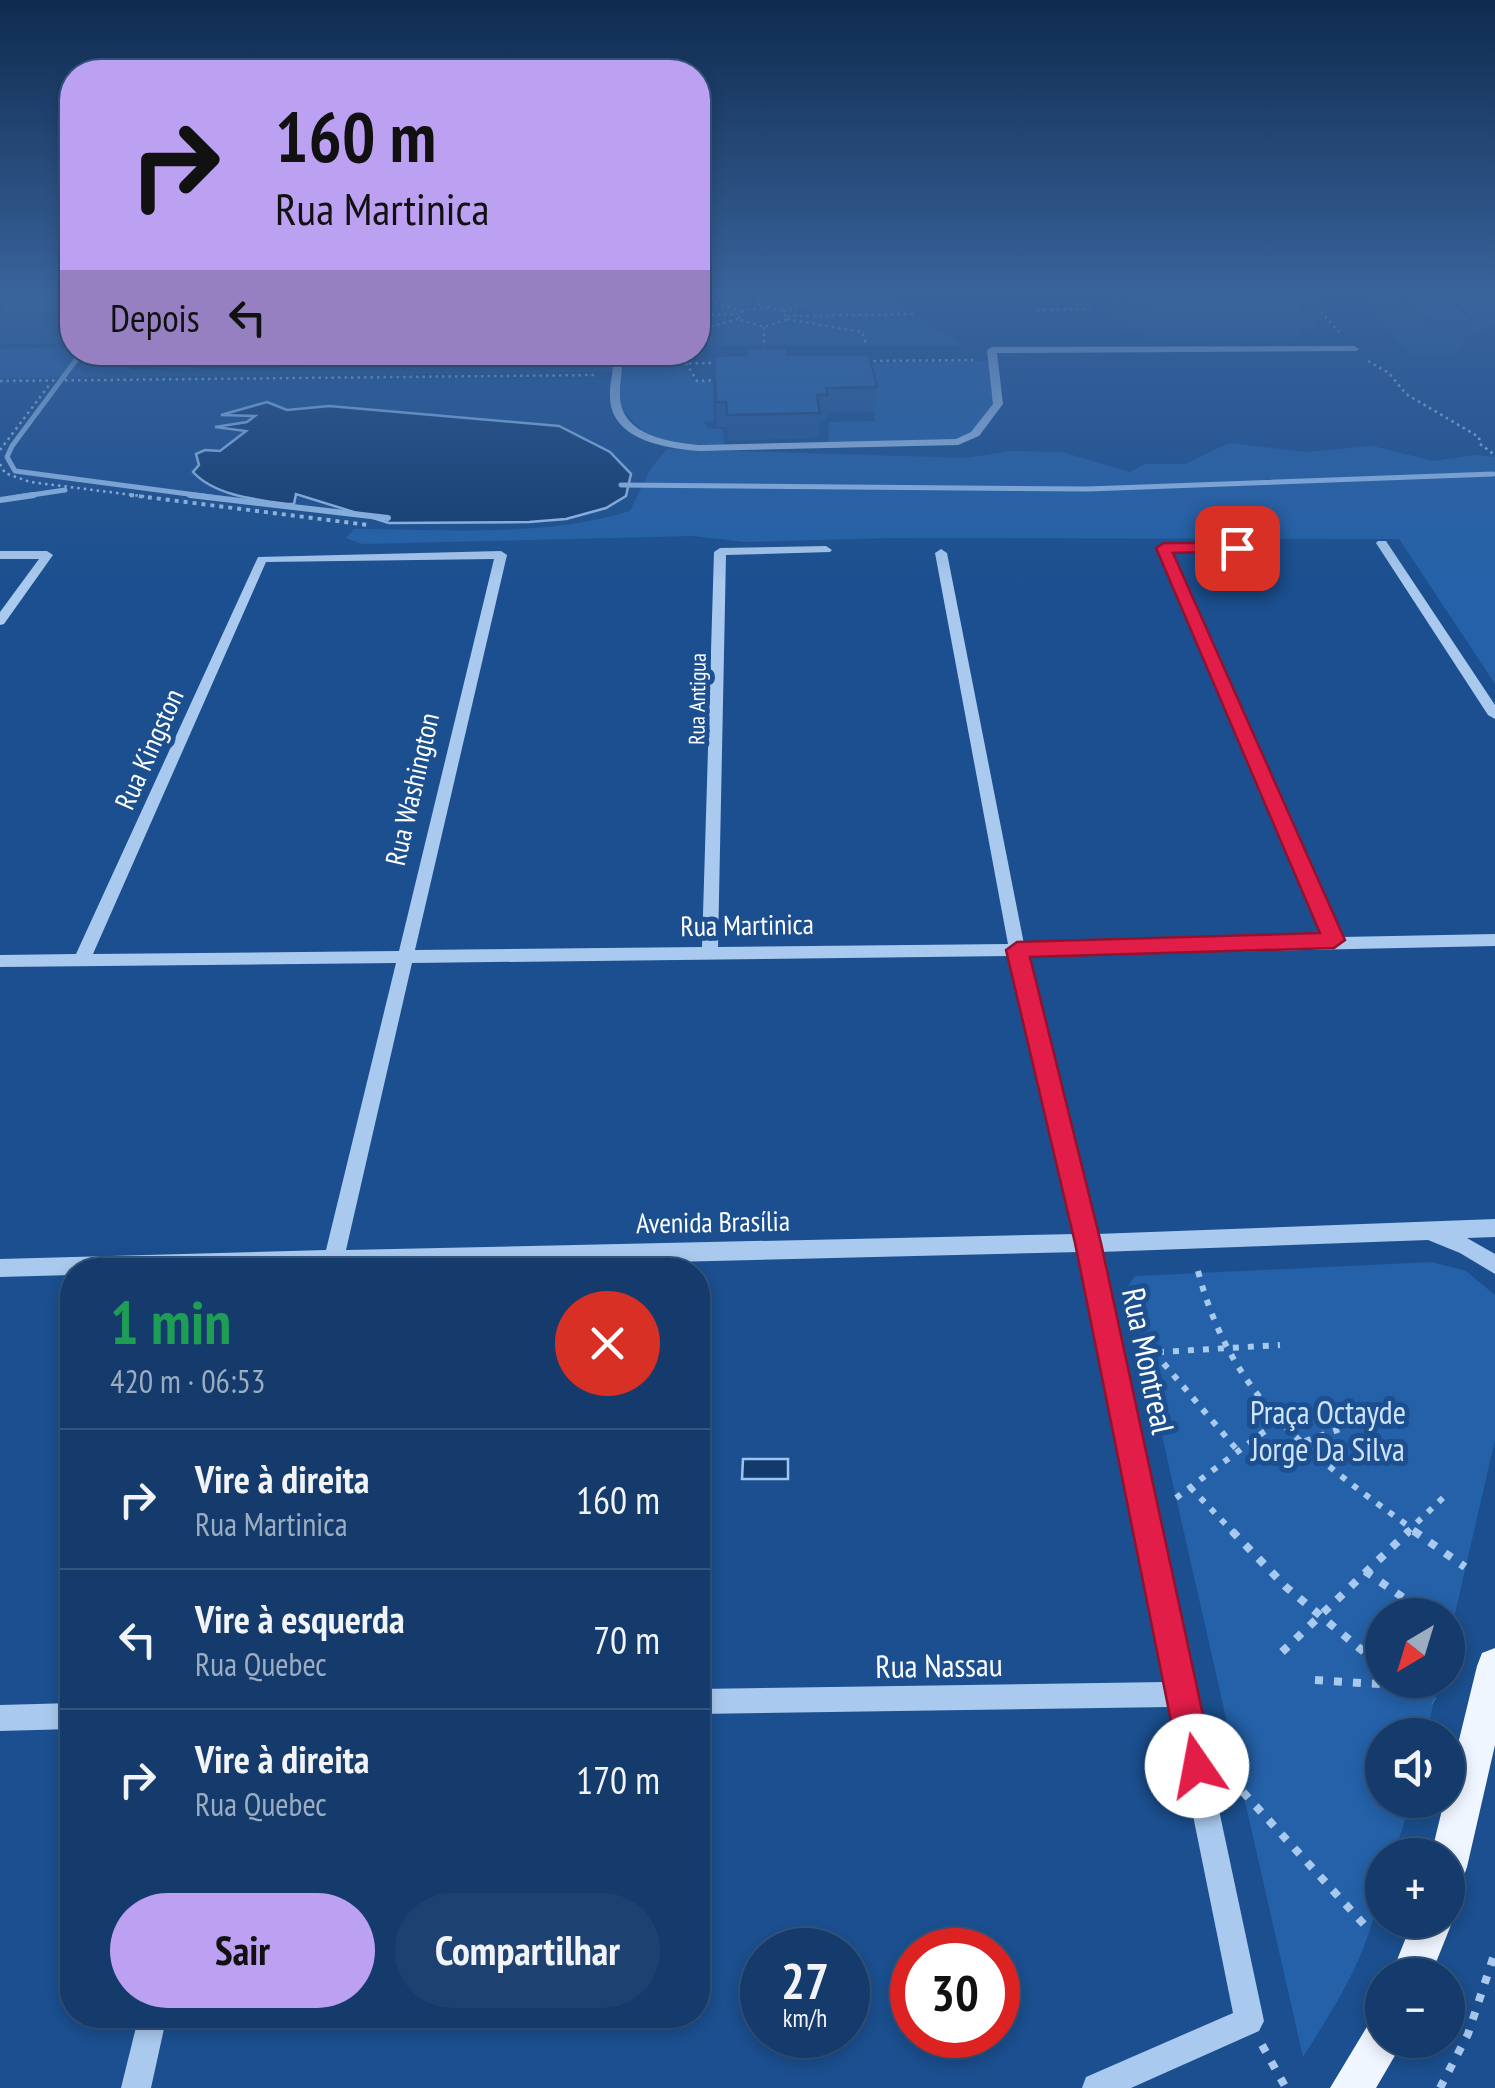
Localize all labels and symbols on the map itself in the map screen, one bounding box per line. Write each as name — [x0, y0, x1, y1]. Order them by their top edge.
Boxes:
pin — [1195, 506, 1280, 591]
street label: Rua Antigua — [682, 653, 712, 745]
street label: Rua Kingston — [106, 683, 192, 815]
street label: Rua Washington — [376, 709, 447, 869]
street label: Rua Martinica — [680, 905, 814, 944]
street label: Avenida Brasília — [636, 1202, 790, 1241]
street label: Rua Montreal — [1113, 1284, 1185, 1438]
park label: Praça Octayde Jorge Da Silva — [1250, 1391, 1406, 1470]
north arrow — [1365, 1598, 1465, 1698]
street label: Rua Nassau — [875, 1643, 1003, 1687]
position arrow — [1145, 1714, 1249, 1818]
speed limit sign: 30 — [890, 1928, 1020, 2058]

